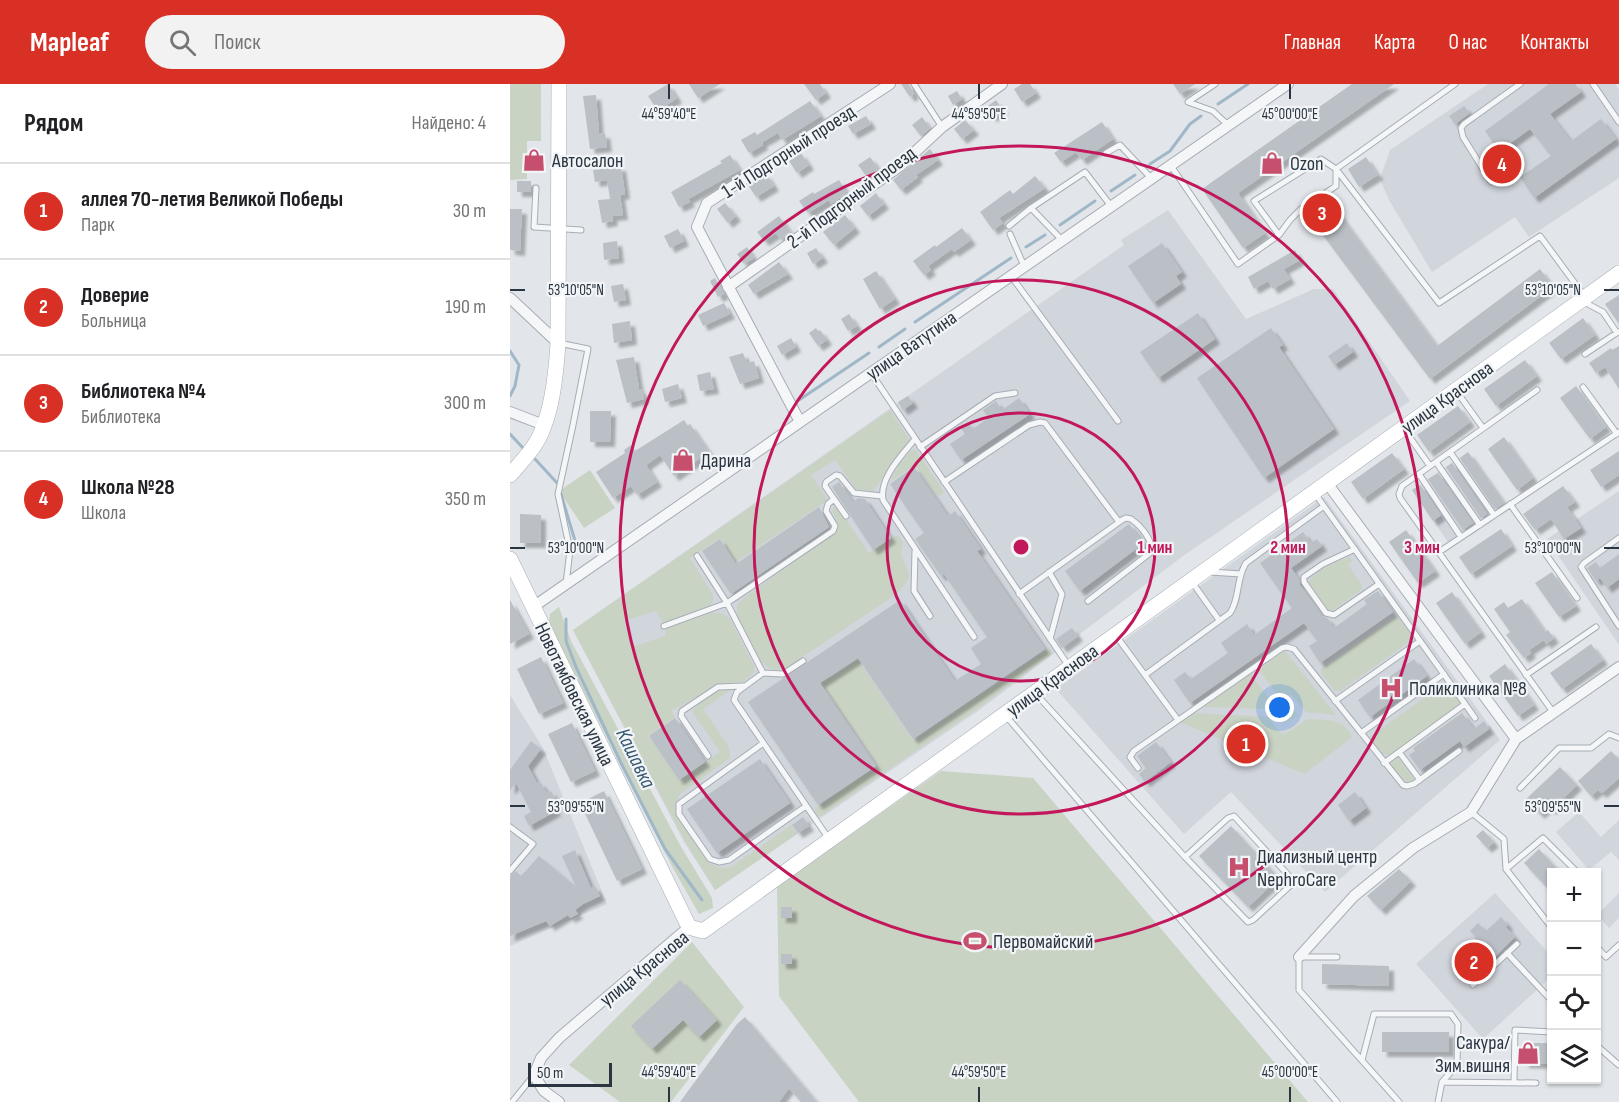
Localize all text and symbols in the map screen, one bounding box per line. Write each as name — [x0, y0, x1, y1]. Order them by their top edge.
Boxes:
search box — [145, 15, 565, 69]
text: Mapleaf — [30, 26, 109, 59]
icon: search — [166, 26, 199, 59]
text: Поиск — [214, 29, 261, 56]
text: Главная — [1284, 30, 1341, 55]
text: Карта — [1374, 30, 1415, 55]
text: О нас — [1448, 30, 1487, 55]
text: Контакты — [1520, 30, 1589, 55]
street label: 1-й Подгорный проезд — [717, 99, 860, 204]
text: 44°59'40"E — [641, 105, 697, 124]
text: 44°59'50"E — [952, 105, 1006, 124]
text: 45°00'00"E — [1262, 105, 1318, 124]
text: Рядом — [24, 108, 83, 139]
text: Найдено: 4 — [412, 111, 486, 135]
street label: 2-й Подгорный проезд — [782, 141, 921, 254]
pin: 4 — [1482, 142, 1522, 187]
shop icon: Автосалон — [521, 147, 547, 173]
place label: Автосалон — [551, 149, 623, 173]
shop icon: Ozon — [1259, 150, 1285, 176]
place label: Ozon — [1290, 152, 1324, 176]
text: аллея 70-летия Великой Победы — [81, 186, 343, 213]
pin: 3 — [1302, 190, 1342, 236]
text: 1 — [40, 199, 47, 223]
text: 30 m — [453, 199, 486, 223]
text: Парк — [81, 213, 115, 237]
text: 53°10'05"N — [548, 281, 604, 300]
text: 53°10'05"N — [1525, 281, 1581, 300]
text: Доверие — [81, 282, 149, 309]
text: 2 — [39, 295, 48, 319]
text: 190 m — [445, 295, 486, 319]
street label: улица Ватутина — [862, 306, 962, 386]
text: Больница — [81, 309, 146, 333]
street label: улица Краснова — [1397, 356, 1498, 439]
text: Библиотека №4 — [81, 378, 206, 405]
text: 3 — [39, 391, 48, 415]
text: 300 m — [444, 391, 486, 415]
text: Библиотека — [81, 405, 161, 429]
shop icon: Дарина — [670, 447, 696, 473]
place label: Дарина — [701, 449, 751, 473]
text: Школа №28 — [81, 474, 175, 501]
text: 4 — [39, 487, 48, 511]
text: 350 m — [445, 487, 486, 511]
text: Школа — [81, 501, 126, 525]
centre of rings — [1011, 537, 1031, 557]
text: 1 мин — [1138, 537, 1173, 558]
text: 2 мин — [1270, 537, 1306, 558]
text: 3 мин — [1404, 537, 1440, 558]
text: 53°10'00"N — [548, 539, 604, 558]
text: 53°10'00"N — [1525, 539, 1581, 558]
street label: Новотамбовская улица — [529, 619, 619, 770]
street label: улица Краснова — [1002, 639, 1103, 722]
hospital icon: Поликлиника №8 — [1378, 675, 1404, 701]
place label: Поликлиника №8 — [1409, 677, 1527, 701]
your location — [1265, 693, 1294, 722]
pin: 1 — [1226, 722, 1266, 766]
water label: Кашавка — [610, 724, 661, 793]
text: 53°09'55"N — [548, 798, 604, 817]
text: 53°09'55"N — [1525, 798, 1581, 817]
place label: Диализный центр NephroCare — [1257, 845, 1377, 892]
hospital icon: Диализный центр NephroCare — [1226, 854, 1252, 880]
map controls — [1547, 868, 1601, 1084]
button: + — [1547, 868, 1601, 922]
button: − — [1547, 922, 1601, 976]
street label: улица Краснова — [595, 926, 694, 1012]
sports icon: Первомайский — [962, 928, 988, 954]
place label: Первомайский — [993, 930, 1093, 954]
pin: 2 — [1454, 940, 1494, 984]
button: locate — [1547, 976, 1601, 1030]
button: layers — [1547, 1030, 1601, 1084]
place label: Сакура/ Зим.вишня — [1435, 1031, 1510, 1078]
shop icon: Сакура/ Зим.вишня — [1515, 1040, 1541, 1066]
scale bar — [528, 1060, 612, 1088]
text: 44°59'40"E — [641, 1063, 697, 1082]
text: 44°59'50"E — [952, 1063, 1006, 1082]
text: 45°00'00"E — [1262, 1063, 1318, 1082]
text: 50 m — [537, 1064, 563, 1083]

